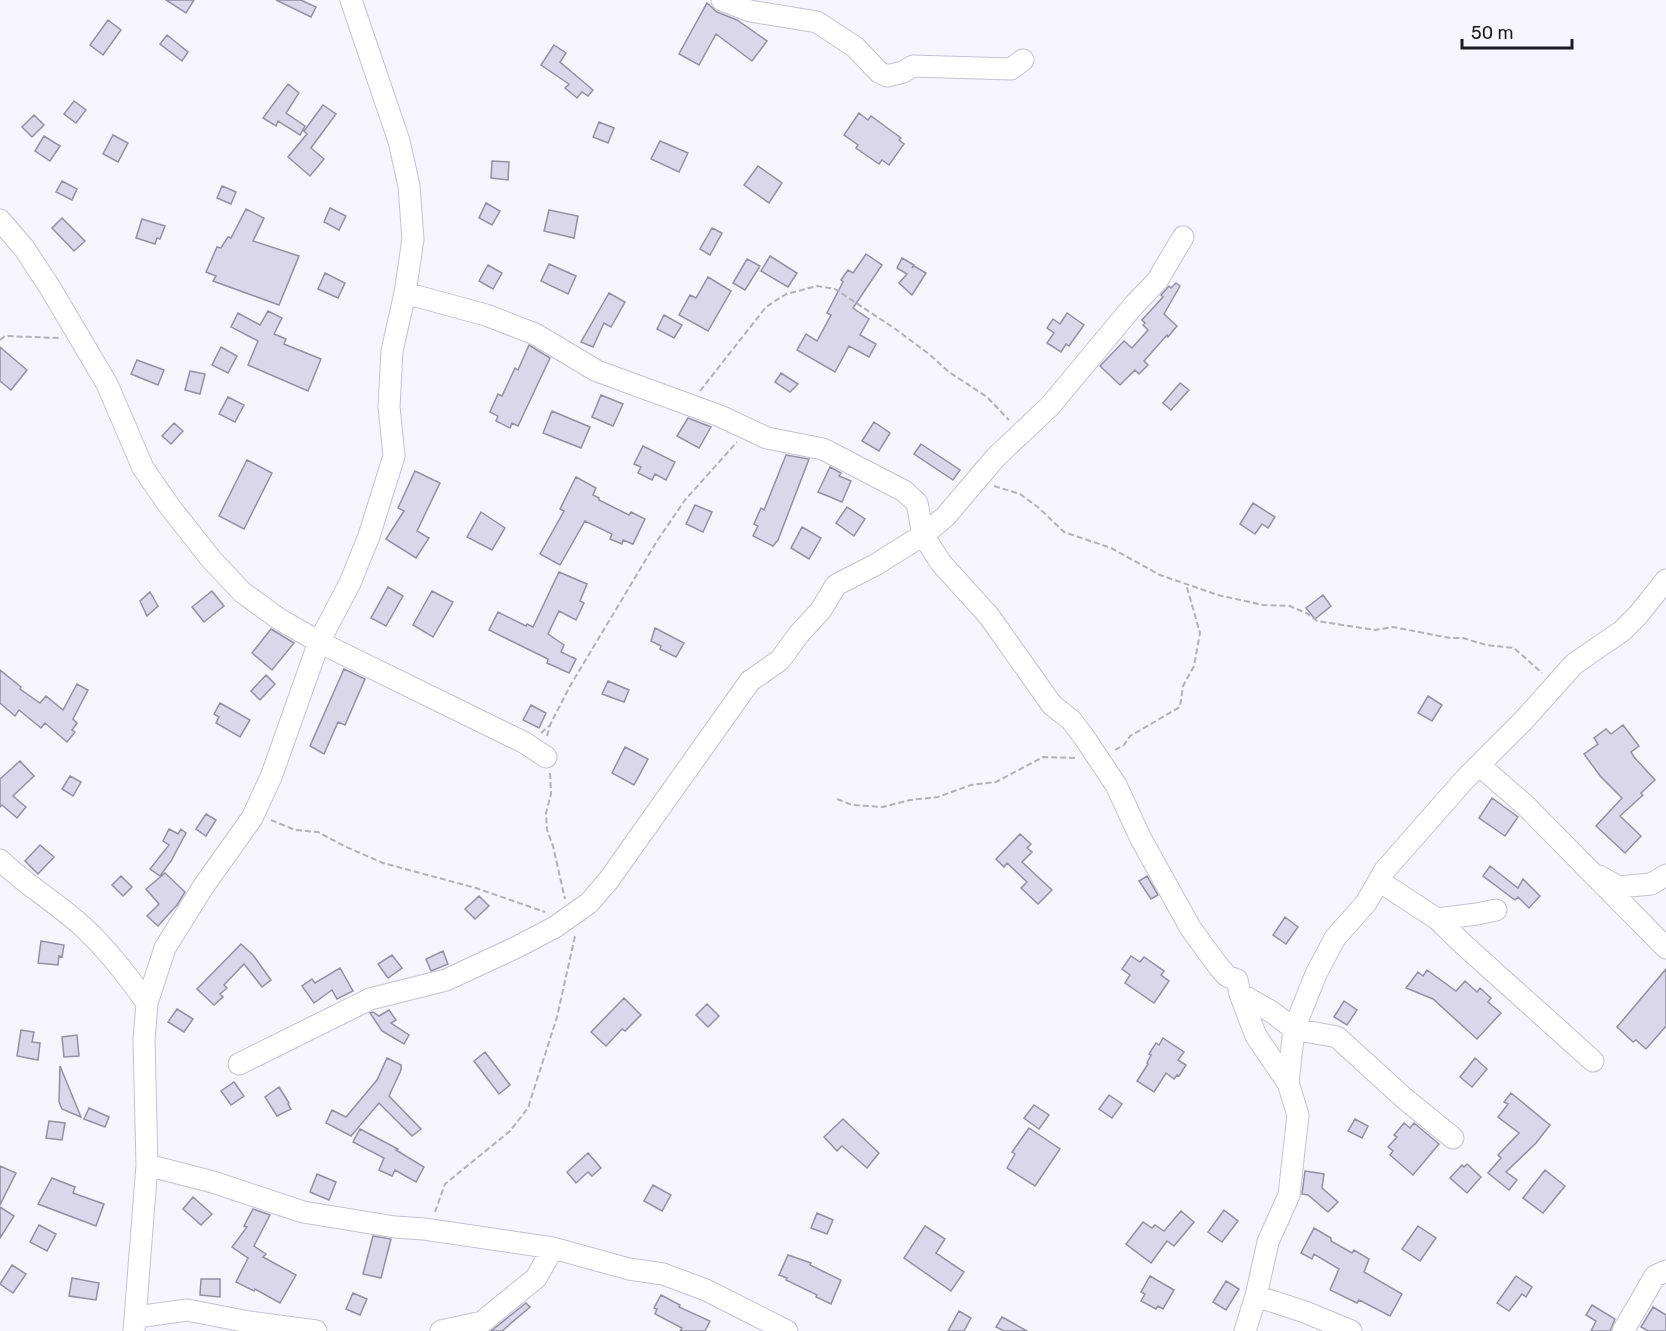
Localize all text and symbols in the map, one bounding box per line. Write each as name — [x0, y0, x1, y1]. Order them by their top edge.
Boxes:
scale bar — [1462, 12, 1572, 50]
text: 50 m — [1471, 22, 1514, 44]

